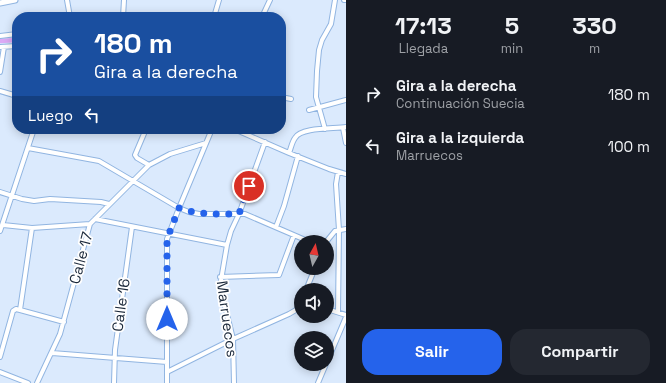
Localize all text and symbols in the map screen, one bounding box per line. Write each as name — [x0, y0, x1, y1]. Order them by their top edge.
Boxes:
text: 17:13 — [395, 10, 452, 41]
text: 5 — [505, 10, 519, 41]
text: 330 — [572, 10, 617, 41]
text: 180 m — [94, 25, 173, 61]
icon: right — [28, 28, 80, 80]
text: Llegada — [399, 40, 448, 57]
text: min — [501, 40, 523, 57]
text: m — [589, 40, 600, 57]
text: Gira a la derecha — [94, 60, 238, 83]
text: Gira a la derecha — [396, 76, 516, 95]
icon: right — [362, 83, 384, 105]
text: 180 m — [608, 85, 650, 104]
text: Continuación Suecia — [396, 95, 525, 112]
icon: left — [81, 104, 103, 126]
text: Luego — [28, 106, 73, 125]
text: Gira a la izquierda — [396, 128, 524, 147]
icon: left — [362, 135, 384, 157]
text: 100 m — [608, 137, 650, 156]
text: Marruecos — [396, 147, 463, 164]
pin — [232, 169, 266, 203]
icon: arrive — [238, 175, 260, 197]
street label: Calle 17 — [64, 230, 97, 286]
north arrow — [294, 235, 334, 275]
map controls — [294, 235, 334, 371]
street label: Calle 16 — [107, 277, 134, 333]
street label: Marruecos — [213, 279, 242, 359]
button: sound — [294, 283, 334, 323]
position arrow — [146, 298, 188, 340]
button: Salir — [362, 329, 502, 375]
button: Compartir — [510, 329, 650, 375]
button: layers — [294, 331, 334, 371]

